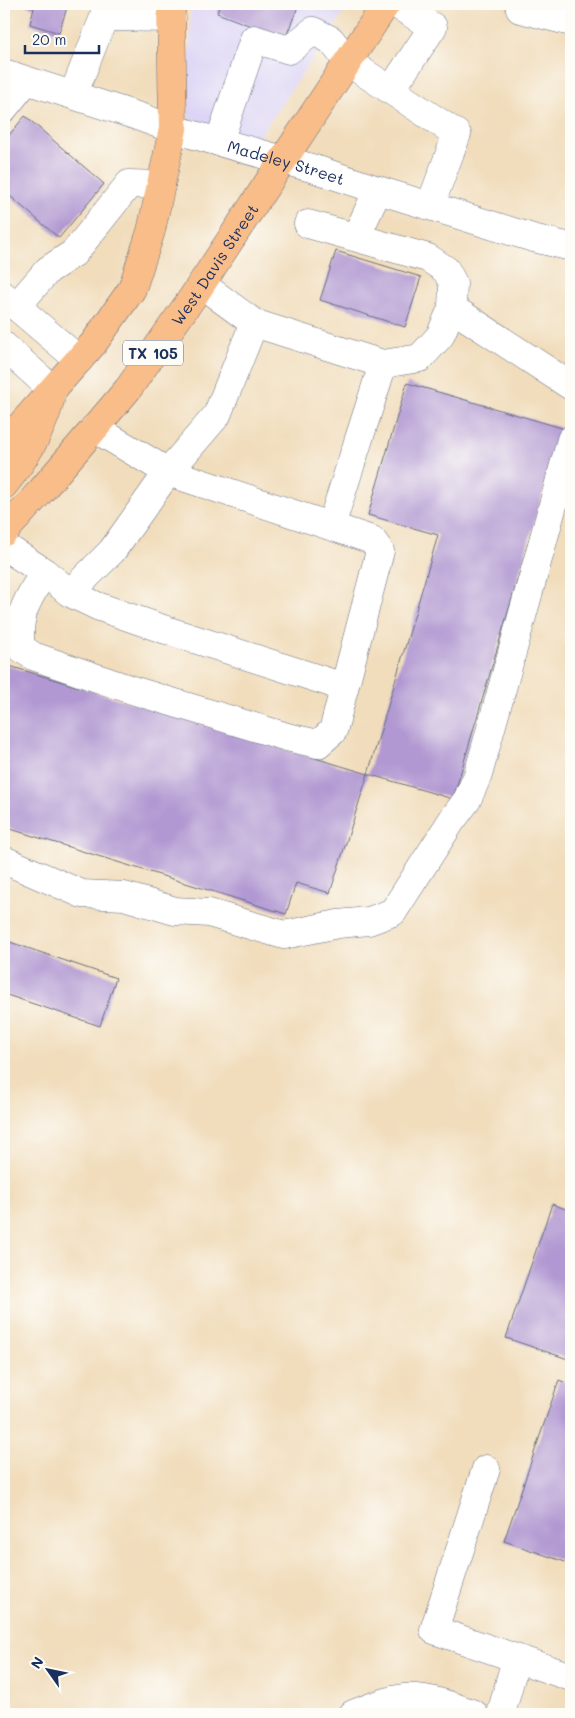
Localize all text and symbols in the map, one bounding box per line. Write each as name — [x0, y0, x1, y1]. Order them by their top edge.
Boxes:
scale bar — [25, 22, 99, 54]
text: 20 m — [32, 29, 66, 49]
street label: Madeley Street — [225, 134, 348, 189]
street label: West Davis Street — [166, 199, 262, 329]
road number: TX 105 — [123, 340, 183, 366]
north arrow — [22, 1646, 72, 1696]
text: N — [26, 1653, 48, 1672]

